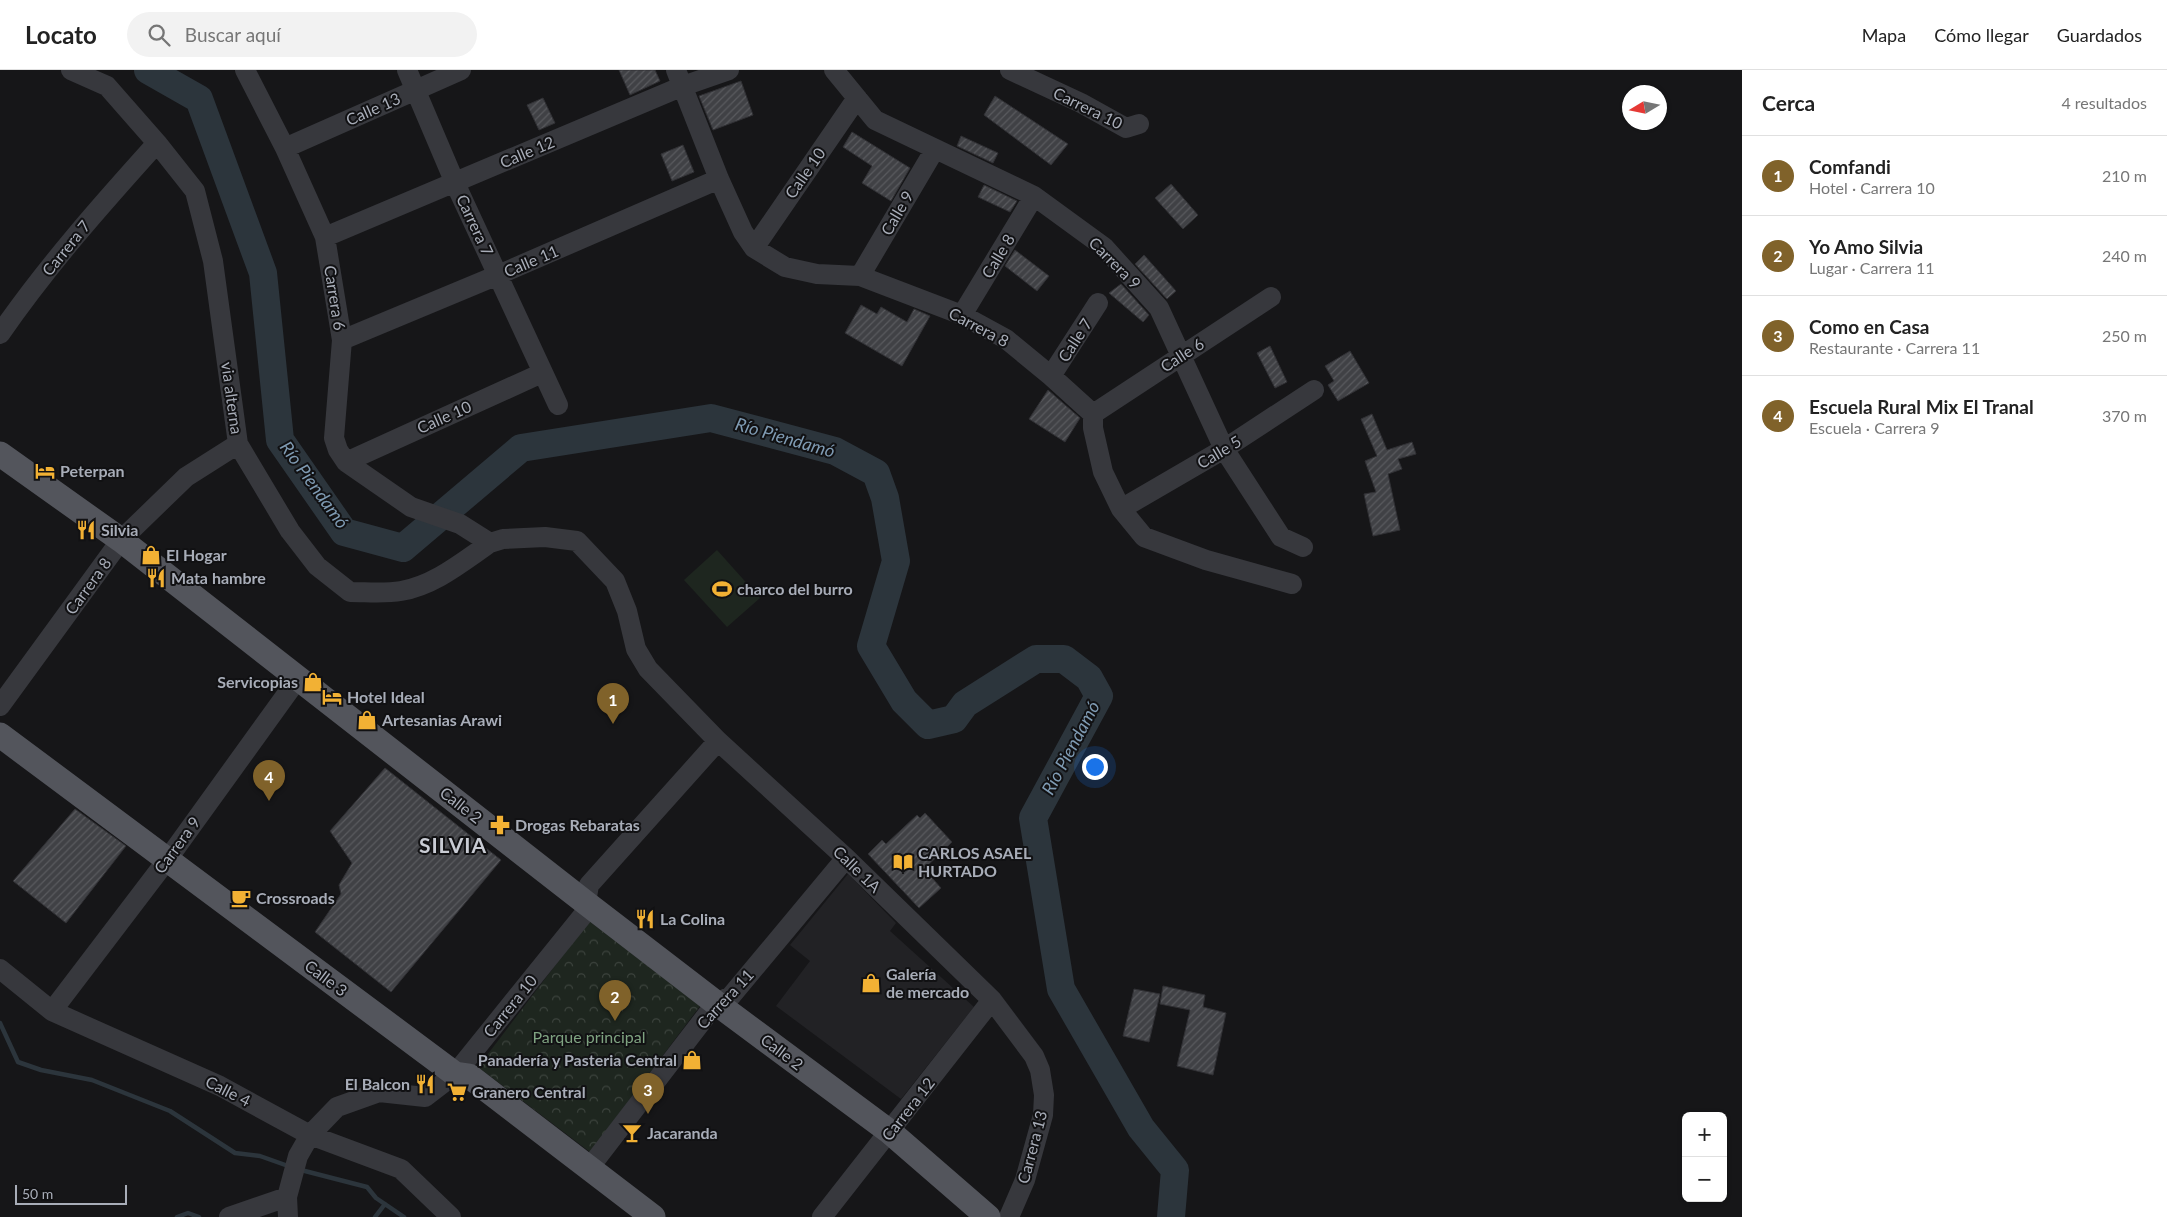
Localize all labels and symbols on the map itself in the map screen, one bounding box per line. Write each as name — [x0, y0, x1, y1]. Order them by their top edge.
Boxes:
street label: Carrera 10 — [1050, 83, 1126, 132]
north arrow — [1622, 85, 1667, 130]
street label: Calle 13 — [343, 88, 403, 129]
street label: Calle 12 — [497, 132, 557, 171]
street label: Calle 10 — [780, 144, 829, 202]
street label: Calle 9 — [876, 187, 917, 238]
street label: Carrera 7 — [453, 191, 498, 258]
street label: Carrera 7 — [38, 216, 94, 279]
street label: Calle 8 — [977, 230, 1018, 281]
street label: Carrera 9 — [1086, 233, 1145, 292]
street label: Calle 11 — [501, 241, 561, 280]
street label: Carrera 6 — [321, 264, 350, 332]
street label: Carrera 8 — [946, 303, 1013, 350]
street label: Calle 7 — [1054, 314, 1096, 365]
street label: Calle 6 — [1156, 334, 1207, 376]
street label: via alterna — [218, 361, 247, 435]
street label: Calle 10 — [414, 396, 474, 437]
water label: Río Piendamó — [733, 412, 838, 462]
street label: Calle 5 — [1193, 431, 1244, 472]
water label: Río Piendamó — [276, 436, 354, 532]
hotel icon: Peterpan — [34, 460, 56, 482]
place label: Peterpan — [60, 461, 125, 480]
restaurant icon: Silvia — [75, 519, 97, 541]
place label: Silvia — [101, 520, 138, 539]
shop icon: El Hogar — [140, 544, 162, 566]
place label: El Hogar — [166, 545, 227, 564]
street label: Carrera 8 — [61, 554, 115, 618]
restaurant icon: Mata hambre — [145, 567, 167, 589]
place label: Mata hambre — [171, 568, 266, 587]
sports icon: charco del burro — [711, 578, 733, 600]
place label: charco del burro — [737, 579, 853, 598]
shop icon: Servicopias — [302, 671, 324, 693]
place label: Servicopias — [217, 672, 298, 691]
pin: 1 — [597, 683, 629, 724]
hotel icon: Hotel Ideal — [321, 686, 343, 708]
place label: Hotel Ideal — [347, 687, 425, 706]
water label: Río Piendamó — [1036, 697, 1104, 798]
shop icon: Artesanias Arawi — [356, 709, 378, 731]
place label: Artesanias Arawi — [381, 710, 502, 729]
your location — [1082, 754, 1108, 780]
pin: 4 — [253, 760, 285, 801]
street label: Calle 2 — [437, 782, 486, 827]
street label: Carrera 9 — [150, 813, 204, 877]
pharmacy icon: Drogas Rebaratas — [489, 814, 511, 836]
place label: Drogas Rebaratas — [515, 815, 640, 834]
district label: SILVIA — [419, 832, 487, 857]
street label: Calle 1A — [830, 841, 885, 896]
place label: CARLOS ASAEL HURTADO — [918, 843, 1032, 880]
library icon: CARLOS ASAEL HURTADO — [892, 851, 914, 873]
cafe icon: Crossroads — [230, 887, 252, 909]
place label: Crossroads — [256, 888, 335, 907]
restaurant icon: La Colina — [634, 908, 656, 930]
place label: La Colina — [660, 909, 725, 928]
street label: Calle 3 — [301, 956, 351, 1000]
place label: Galería de mercado — [886, 964, 969, 1001]
street label: Carrera 11 — [692, 965, 757, 1032]
street label: Carrera 10 — [479, 971, 541, 1041]
shop icon: Galería de mercado — [860, 972, 882, 994]
pin: 2 — [599, 980, 631, 1021]
park label: Parque principal — [533, 1027, 645, 1046]
street label: Calle 2 — [757, 1030, 807, 1074]
shop icon: Panadería y Pasteria Central — [681, 1049, 703, 1071]
place label: Panadería y Pasteria Central — [478, 1050, 677, 1069]
street label: Calle 4 — [203, 1071, 254, 1110]
restaurant icon: El Balcon — [414, 1073, 436, 1095]
pin: 3 — [632, 1073, 664, 1114]
street label: Carrera 12 — [877, 1073, 938, 1144]
place label: El Balcon — [345, 1074, 410, 1093]
supermarket icon: Granero Central — [446, 1081, 468, 1103]
place label: Granero Central — [472, 1082, 586, 1101]
street label: Carrera 13 — [1013, 1108, 1050, 1185]
bar icon: Jacaranda — [621, 1122, 643, 1144]
place label: Jacaranda — [647, 1123, 718, 1142]
scale bar — [15, 1182, 128, 1205]

